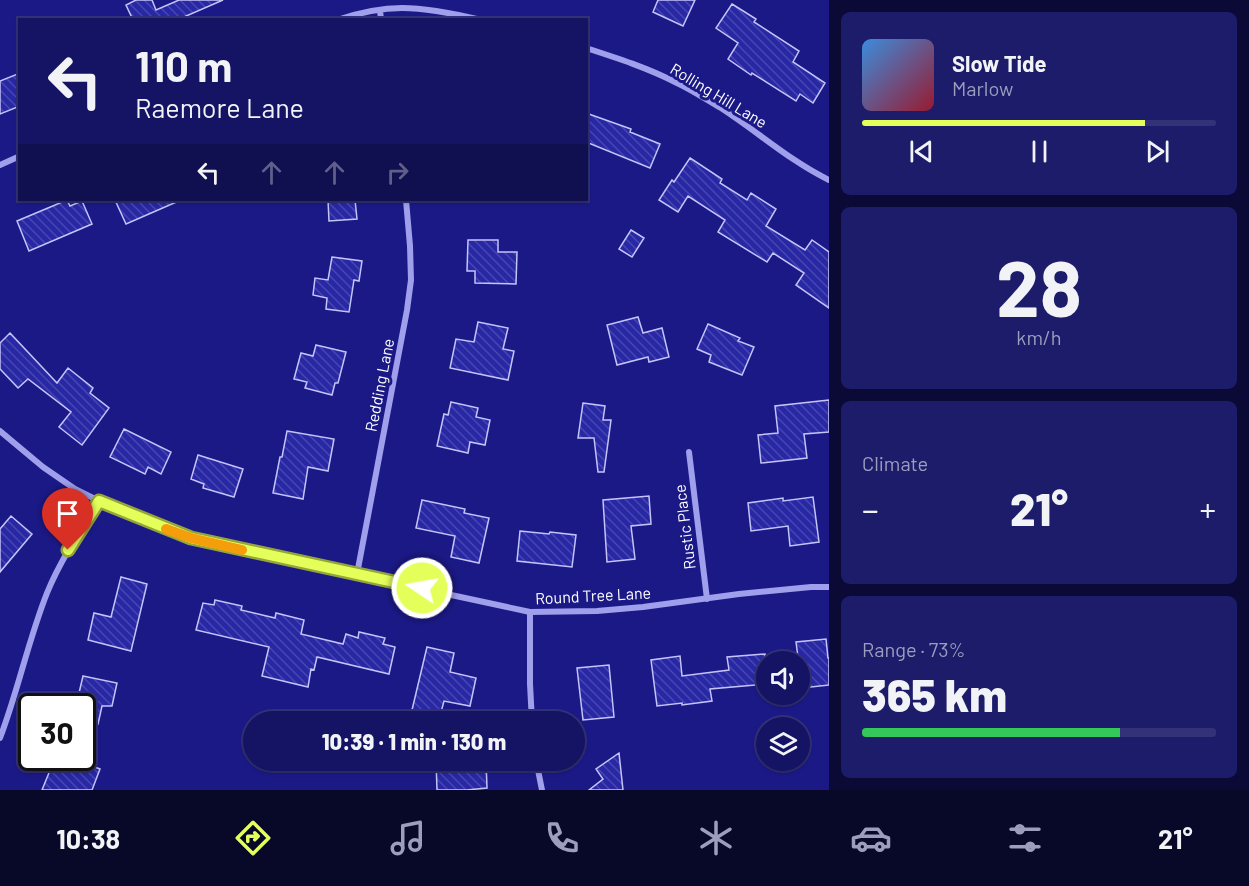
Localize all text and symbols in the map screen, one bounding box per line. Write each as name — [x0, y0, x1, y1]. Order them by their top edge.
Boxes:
text: 110 m — [135, 40, 232, 90]
icon: left — [36, 42, 114, 120]
text: Slow Tide — [952, 50, 1047, 76]
street label: Rolling Hill Lane — [667, 59, 771, 131]
text: Marlow — [952, 76, 1013, 100]
text: Raemore Lane — [135, 91, 304, 123]
icon: previous — [905, 135, 938, 168]
icon: pause — [1023, 135, 1056, 168]
icon: next — [1141, 135, 1174, 168]
icon: left — [192, 156, 225, 189]
icon: ahead — [255, 156, 288, 189]
icon: ahead — [318, 156, 351, 189]
icon: right — [381, 156, 414, 189]
text: 28 — [996, 239, 1082, 333]
text: km/h — [1016, 325, 1062, 349]
street label: Redding Lane — [361, 337, 397, 433]
text: Climate — [862, 451, 928, 475]
text: 21° — [1010, 481, 1068, 535]
street label: Rustic Place — [669, 483, 699, 571]
pin — [42, 488, 93, 550]
text: − — [862, 489, 879, 529]
text: + — [1199, 489, 1216, 529]
icon: arrive — [51, 497, 84, 530]
position arrow — [390, 556, 454, 620]
street label: Round Tree Lane — [535, 582, 651, 608]
text: Range · 73% — [862, 637, 966, 661]
map controls — [756, 651, 810, 771]
button: sound — [756, 651, 810, 705]
text: 365 km — [862, 667, 1007, 721]
speed limit sign: 30 — [18, 693, 96, 771]
button: layers — [756, 717, 810, 771]
text: 10:39 · 1 min · 130 m — [322, 728, 506, 754]
icon: directions — [232, 817, 274, 859]
icon: music — [387, 817, 429, 859]
icon: phone — [541, 817, 583, 859]
icon: climate — [695, 817, 737, 859]
icon: car — [850, 817, 892, 859]
icon: filters — [1004, 817, 1046, 859]
text: 10:38 — [56, 822, 120, 854]
text: 21° — [1158, 822, 1193, 854]

